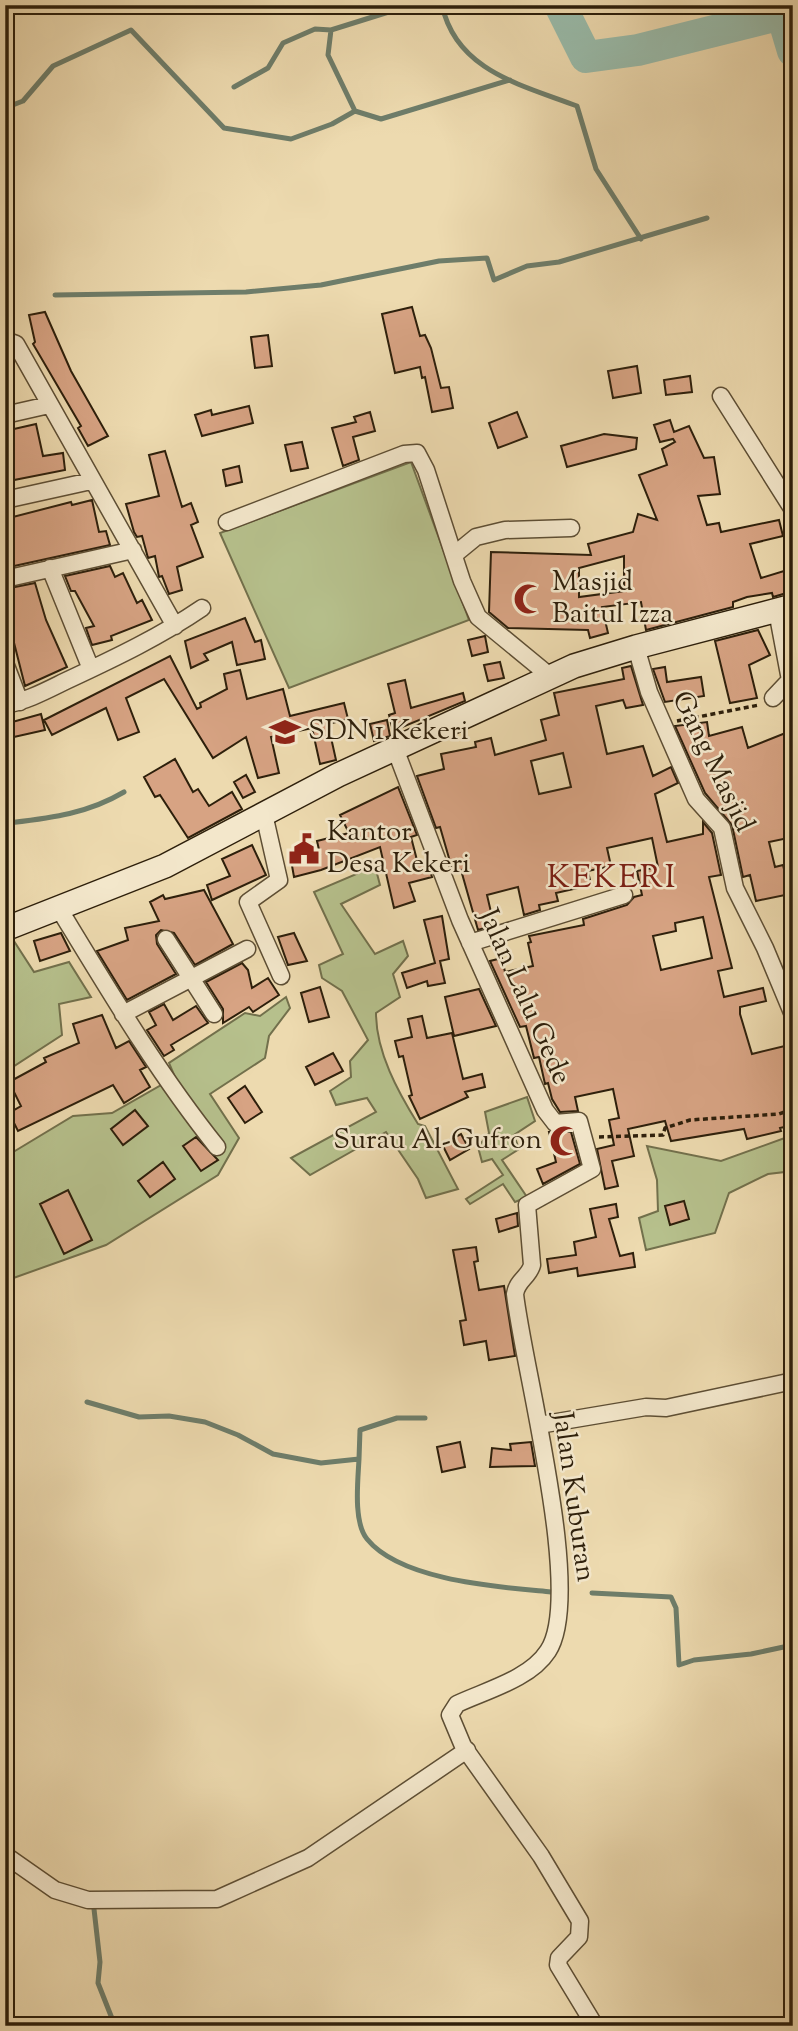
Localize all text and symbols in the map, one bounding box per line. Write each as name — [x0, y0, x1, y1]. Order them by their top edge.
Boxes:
place label: Masjid Baitul Izza — [552, 563, 673, 635]
mosque icon: Masjid Baitul Izza — [512, 582, 546, 616]
street label: Gang Masjid — [661, 685, 764, 840]
place label: SDN 1 Kekeri — [308, 712, 468, 752]
school or university icon: SDN 1 Kekeri — [268, 715, 302, 749]
place label: Kantor Desa Kekeri — [327, 813, 470, 885]
public building icon: Kantor Desa Kekeri — [287, 832, 321, 866]
district label: KEKERI — [547, 856, 677, 902]
street label: Jalan Lalu Gede — [467, 901, 581, 1091]
place label: Surau Al-Gufron — [333, 1121, 542, 1161]
mosque icon: Surau Al-Gufron — [548, 1124, 582, 1158]
street label: Jalan Kuburan — [541, 1408, 605, 1584]

